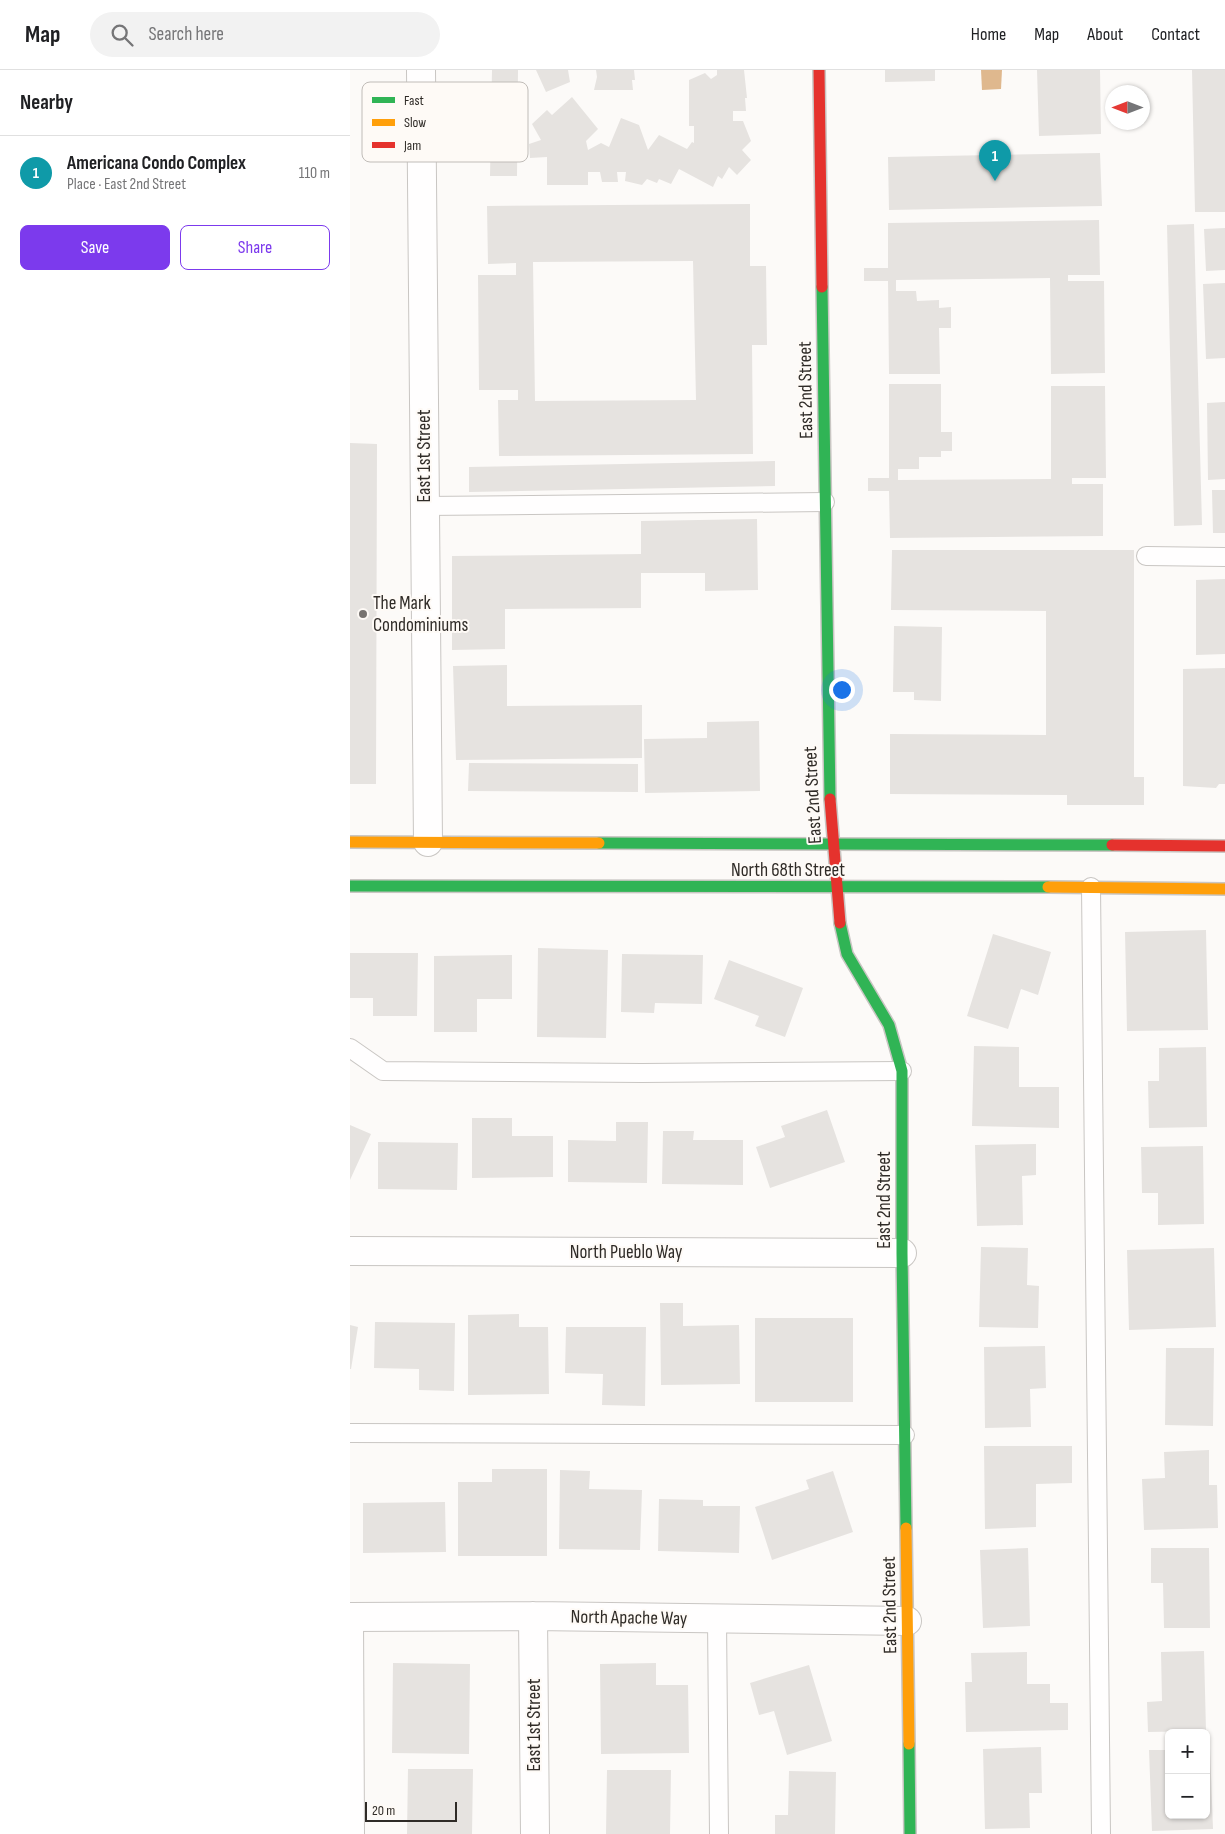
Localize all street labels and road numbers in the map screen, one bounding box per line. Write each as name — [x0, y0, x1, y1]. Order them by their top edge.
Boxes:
street label: East 2nd Street — [794, 341, 818, 439]
street label: East 1st Street — [413, 409, 436, 502]
street label: East 2nd Street — [799, 746, 827, 844]
street label: North 68th Street — [731, 859, 845, 882]
street label: East 2nd Street — [873, 1151, 896, 1249]
street label: North Pueblo Way — [570, 1241, 683, 1264]
street label: East 2nd Street — [878, 1556, 902, 1654]
street label: North Apache Way — [570, 1605, 688, 1631]
street label: East 1st Street — [523, 1678, 546, 1771]

